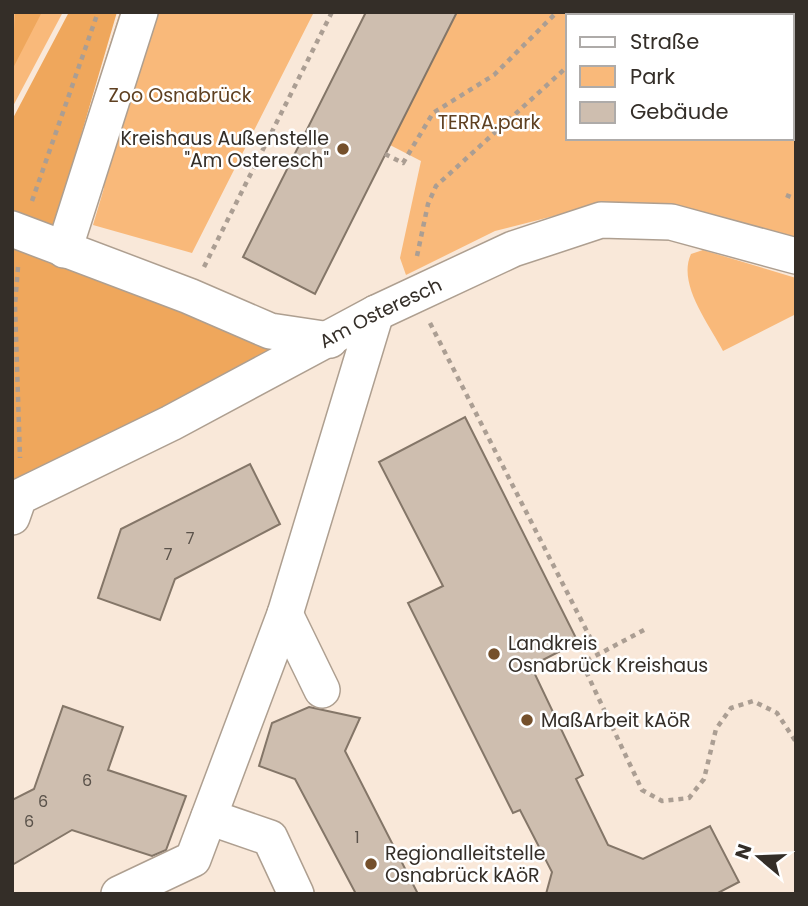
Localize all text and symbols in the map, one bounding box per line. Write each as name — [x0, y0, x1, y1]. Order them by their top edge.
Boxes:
legend — [566, 14, 794, 140]
text: Straße — [630, 27, 699, 56]
text: Park — [630, 62, 675, 91]
park label: Zoo Osnabrück — [109, 82, 252, 109]
text: Gebäude — [630, 97, 728, 126]
park label: TERRA.park — [438, 109, 540, 136]
place label: Kreishaus Außenstelle "Am Osteresch" — [120, 125, 329, 174]
marker: Kreishaus Außenstelle "Am Osteresch" — [335, 141, 351, 157]
street label: Am Osteresch — [315, 271, 446, 355]
house number: 7 — [186, 527, 195, 550]
house number: 7 — [164, 543, 173, 566]
place label: Landkreis Osnabrück Kreishaus — [508, 630, 708, 679]
marker: Landkreis Osnabrück Kreishaus — [486, 646, 502, 662]
place label: MaßArbeit kAöR — [541, 707, 691, 734]
marker: MaßArbeit kAöR — [519, 712, 535, 728]
house number: 6 — [82, 769, 92, 792]
house number: 6 — [38, 790, 48, 813]
house number: 6 — [24, 810, 34, 833]
north arrow — [724, 822, 794, 892]
house number: 1 — [354, 826, 360, 849]
place label: Regionalleitstelle Osnabrück kAöR — [385, 840, 545, 889]
text: N — [728, 840, 758, 863]
marker: Regionalleitstelle Osnabrück kAöR — [363, 856, 379, 872]

